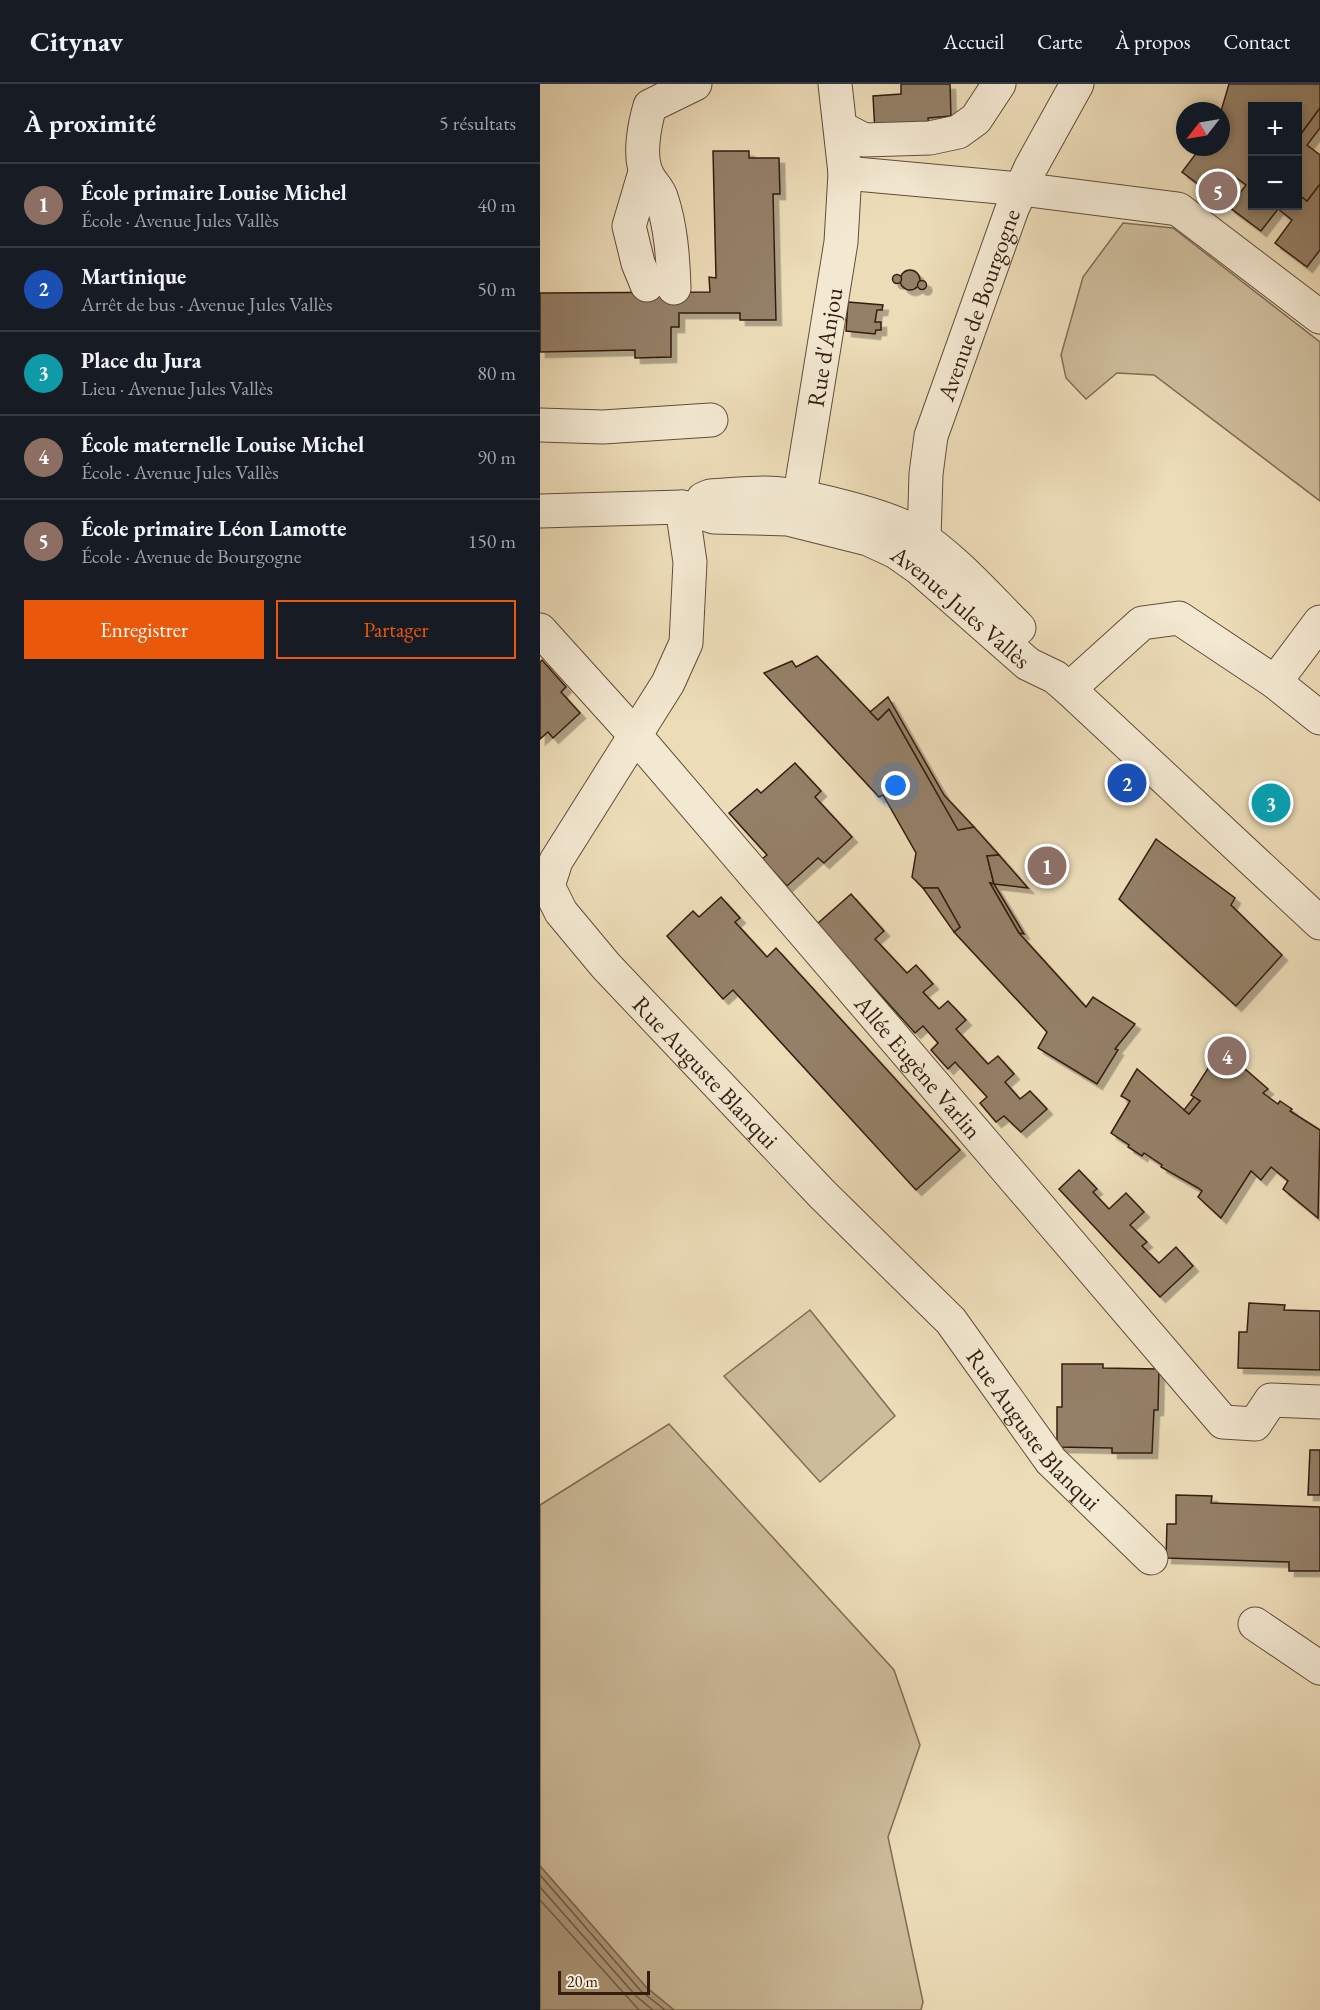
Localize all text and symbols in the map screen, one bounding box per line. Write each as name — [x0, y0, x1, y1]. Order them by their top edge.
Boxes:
text: Citynav — [30, 23, 123, 59]
text: Accueil — [944, 28, 1004, 55]
text: Carte — [1037, 28, 1082, 55]
text: À propos — [1115, 28, 1190, 55]
text: Contact — [1223, 28, 1290, 55]
north arrow — [1176, 102, 1230, 156]
map controls — [1248, 102, 1302, 210]
button: + — [1248, 102, 1302, 156]
text: À proximité — [24, 106, 156, 140]
text: 5 résultats — [439, 110, 516, 136]
button: − — [1248, 156, 1302, 210]
pin: 5 — [1198, 168, 1238, 214]
text: École primaire Louise Michel — [81, 178, 347, 207]
text: 1 — [38, 192, 49, 218]
text: 40 m — [477, 192, 516, 218]
street label: Avenue de Bourgogne — [929, 204, 1026, 406]
text: École · Avenue Jules Vallès — [81, 207, 279, 233]
text: Martinique — [81, 262, 186, 291]
text: 2 — [38, 276, 49, 302]
text: 50 m — [477, 276, 516, 302]
street label: Rue d'Anjou — [799, 285, 849, 409]
text: Arrêt de bus · Avenue Jules Vallès — [81, 291, 333, 317]
text: Place du Jura — [81, 346, 201, 375]
text: 3 — [38, 360, 49, 386]
text: 80 m — [477, 360, 516, 386]
text: Lieu · Avenue Jules Vallès — [81, 375, 273, 401]
text: École maternelle Louise Michel — [81, 430, 364, 459]
text: 4 — [38, 444, 49, 470]
text: 90 m — [477, 444, 516, 470]
text: École · Avenue Jules Vallès — [81, 459, 279, 485]
text: École primaire Léon Lamotte — [81, 514, 346, 543]
text: 5 — [38, 528, 49, 554]
text: 150 m — [468, 528, 516, 554]
street label: Avenue Jules Vallès — [885, 538, 1037, 675]
text: École · Avenue de Bourgogne — [81, 543, 302, 569]
button: Enregistrer — [24, 600, 264, 659]
button: Partager — [276, 600, 516, 659]
pin: 2 — [1108, 760, 1146, 806]
your location — [881, 771, 910, 800]
pin: 3 — [1252, 780, 1290, 826]
pin: 1 — [1028, 844, 1066, 888]
street label: Allée Eugène Varlin — [848, 987, 989, 1145]
street label: Rue Auguste Blanqui — [626, 989, 786, 1155]
pin: 4 — [1208, 1034, 1246, 1078]
street label: Rue Auguste Blanqui — [960, 1342, 1108, 1517]
scale bar — [558, 1968, 650, 1996]
text: 20 m — [567, 1971, 598, 1992]

